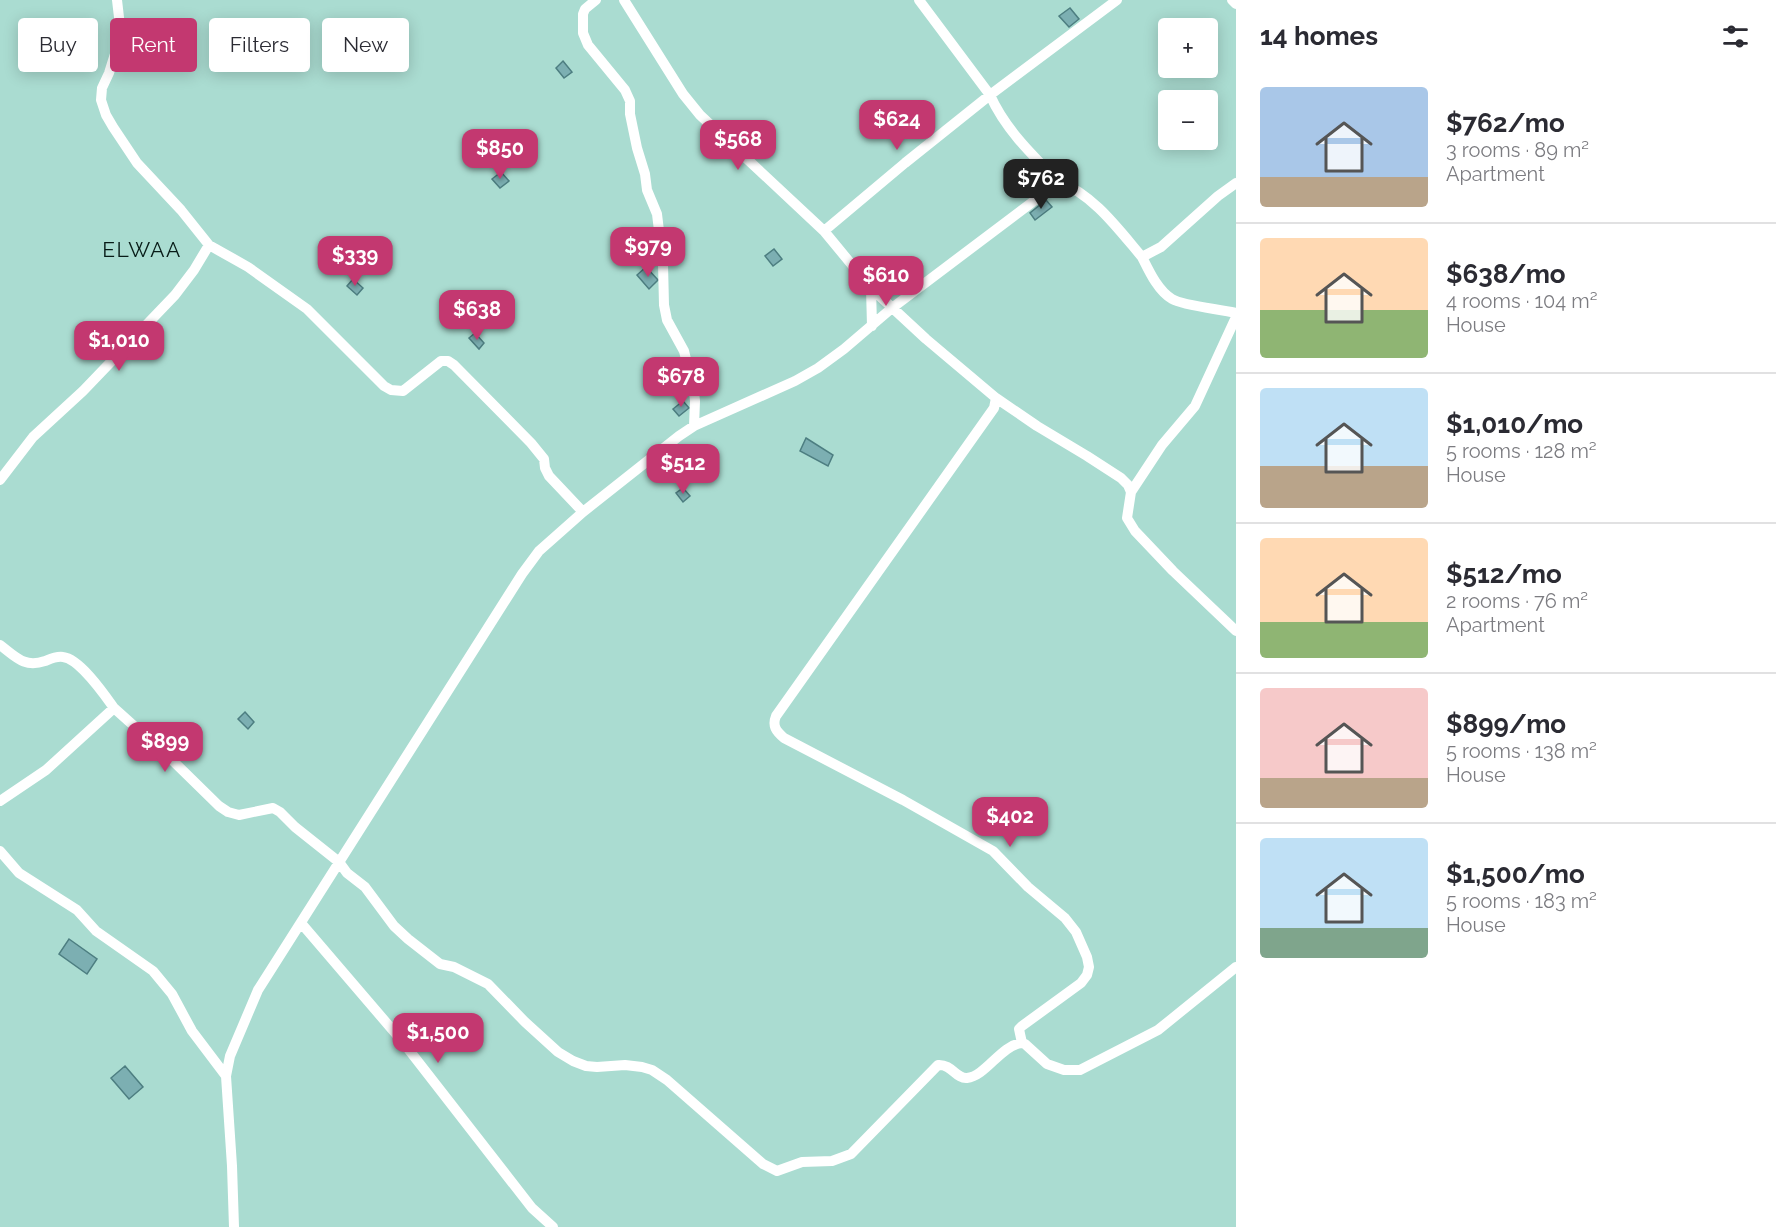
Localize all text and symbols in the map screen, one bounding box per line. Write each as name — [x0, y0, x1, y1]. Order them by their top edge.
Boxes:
chip: Buy — [18, 18, 98, 72]
chip: Rent — [110, 18, 197, 72]
chip: Filters — [209, 18, 310, 72]
chip: New — [322, 18, 409, 72]
map controls — [1158, 18, 1218, 150]
button: + — [1158, 18, 1218, 78]
icon: filters — [1719, 20, 1752, 53]
text: 14 homes — [1260, 21, 1378, 51]
button: − — [1158, 90, 1218, 150]
pin: $624 — [861, 100, 933, 151]
text: $624 — [873, 107, 921, 131]
text: $762/mo — [1446, 108, 1565, 138]
icon: home — [1308, 111, 1380, 183]
pin: $568 — [702, 120, 774, 171]
text: $568 — [714, 127, 762, 151]
pin: $850 — [464, 129, 536, 180]
text: $850 — [476, 136, 524, 160]
text: 3 rooms · 89 m² — [1446, 138, 1589, 162]
pin: $762 — [1005, 159, 1077, 210]
text: Apartment — [1446, 162, 1545, 186]
text: $762 — [1017, 166, 1065, 190]
pin: $979 — [612, 227, 684, 278]
text: $979 — [624, 234, 672, 258]
pin: $339 — [319, 236, 391, 287]
district label: ELWAA — [102, 237, 182, 262]
text: $339 — [332, 243, 378, 267]
pin: $610 — [850, 256, 922, 307]
text: $638/mo — [1446, 259, 1566, 289]
icon: home — [1308, 262, 1380, 334]
text: $610 — [863, 263, 909, 287]
text: 4 rooms · 104 m² — [1446, 289, 1598, 313]
pin: $638 — [441, 290, 513, 341]
text: $638 — [453, 297, 501, 321]
text: House — [1446, 313, 1506, 337]
pin: $1,010 — [70, 321, 168, 372]
text: $1,010 — [88, 328, 150, 352]
pin: $678 — [645, 357, 717, 408]
text: $678 — [657, 364, 705, 388]
text: $1,010/mo — [1446, 409, 1583, 439]
icon: home — [1308, 412, 1380, 484]
text: 5 rooms · 128 m² — [1446, 439, 1597, 463]
pin: $512 — [647, 444, 719, 495]
text: $512 — [661, 451, 705, 475]
text: House — [1446, 463, 1506, 487]
text: $512/mo — [1446, 559, 1562, 589]
icon: home — [1308, 562, 1380, 634]
text: 2 rooms · 76 m² — [1446, 589, 1588, 613]
text: Apartment — [1446, 613, 1545, 637]
text: $899/mo — [1446, 709, 1566, 739]
icon: home — [1308, 712, 1380, 784]
pin: $899 — [129, 722, 201, 773]
text: $899 — [141, 729, 189, 753]
text: 5 rooms · 138 m² — [1446, 739, 1597, 763]
text: House — [1446, 763, 1506, 787]
pin: $402 — [974, 797, 1046, 848]
text: $402 — [986, 804, 1034, 828]
text: $1,500/mo — [1446, 859, 1585, 889]
icon: home — [1308, 862, 1380, 934]
text: 5 rooms · 183 m² — [1446, 889, 1597, 913]
text: House — [1446, 913, 1506, 937]
pin: $1,500 — [389, 1013, 487, 1064]
text: $1,500 — [407, 1020, 469, 1044]

